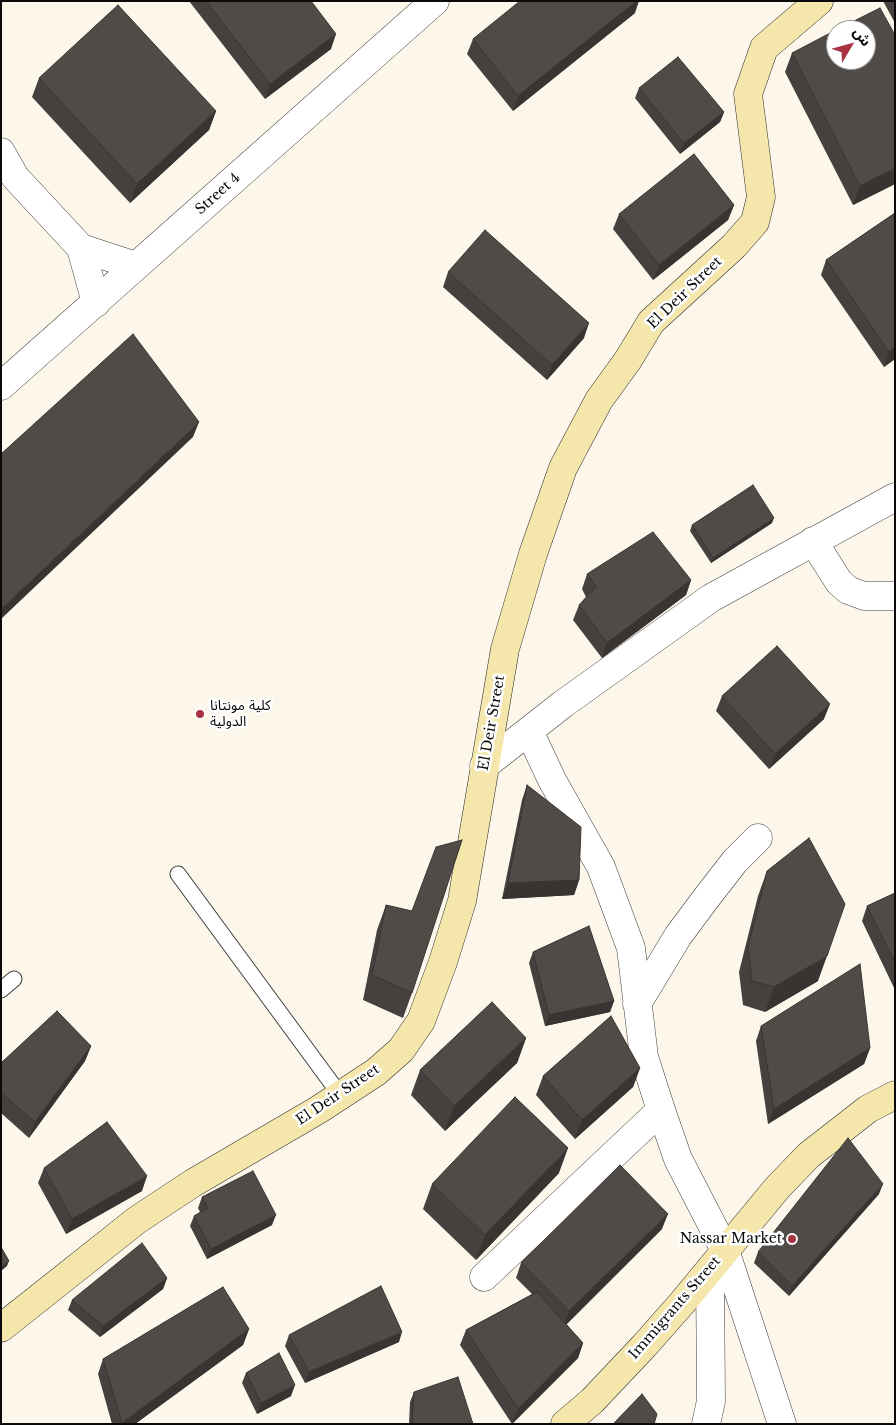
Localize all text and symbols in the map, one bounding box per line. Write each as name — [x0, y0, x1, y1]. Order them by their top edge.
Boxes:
north arrow — [826, 20, 876, 70]
text: ش — [849, 23, 875, 50]
street label: Street 4 — [192, 170, 244, 218]
street label: El Deir Street — [644, 253, 726, 333]
street label: El Deir Street — [475, 674, 509, 772]
place label: كلية مونتانا الدولية — [210, 698, 271, 730]
marker: كلية مونتانا الدولية — [194, 708, 206, 720]
street label: El Deir Street — [293, 1061, 383, 1129]
place label: Nassar Market — [680, 1231, 782, 1247]
marker: Nassar Market — [786, 1233, 798, 1245]
street label: Immigrants Street — [626, 1253, 724, 1363]

